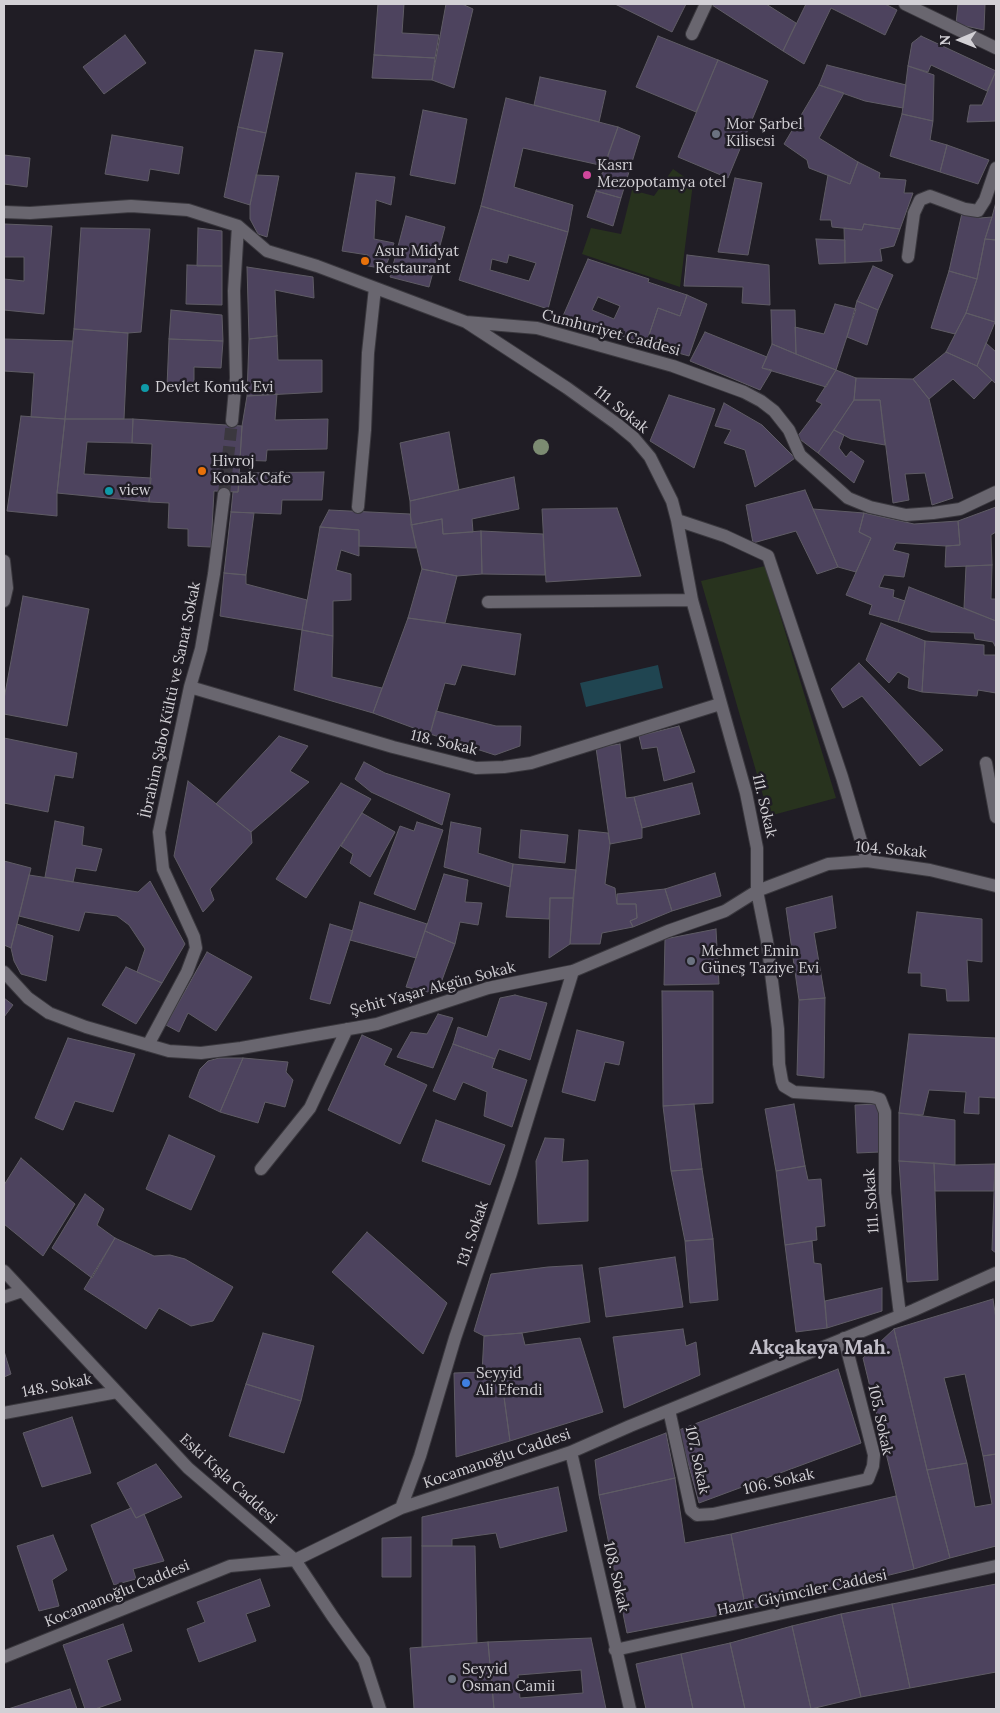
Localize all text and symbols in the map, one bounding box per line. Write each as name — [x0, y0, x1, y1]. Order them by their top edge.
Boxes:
north arrow — [935, 15, 985, 65]
text: N — [936, 35, 954, 46]
place label: Mor Şarbel Kilisesi — [726, 116, 802, 151]
marker: Mor Şarbel Kilisesi — [710, 128, 722, 140]
place label: Kasrı Mezopotamya otel — [597, 157, 726, 192]
marker: Kasrı Mezopotamya otel — [581, 169, 593, 181]
place label: Asur Midyat Restaurant — [375, 243, 459, 278]
marker: Asur Midyat Restaurant — [359, 255, 371, 267]
street label: Cumhuriyet Caddesi — [540, 306, 682, 360]
place label: Devlet Konuk Evi — [155, 379, 273, 397]
marker: Devlet Konuk Evi — [139, 382, 151, 394]
street label: 111. Sokak — [590, 383, 652, 437]
place label: Hivroj Konak Cafe — [212, 453, 291, 488]
marker: Hivroj Konak Cafe — [196, 465, 208, 477]
place label: view — [119, 482, 151, 500]
marker: view — [103, 485, 115, 497]
street label: İbrahim Şabo Kültü ve Sanat Sokak — [137, 580, 205, 820]
street label: 118. Sokak — [409, 727, 479, 759]
street label: 111. Sokak — [748, 772, 780, 840]
street label: 104. Sokak — [855, 838, 927, 862]
place label: Mehmet Emin Güneş Taziye Evi — [701, 943, 819, 978]
marker: Mehmet Emin Güneş Taziye Evi — [685, 955, 697, 967]
street label: Şehit Yaşar Akgün Sokak — [348, 958, 518, 1020]
street label: 111. Sokak — [861, 1168, 883, 1234]
street label: 131. Sokak — [453, 1199, 493, 1269]
district label: Akçakaya Mah. — [749, 1336, 891, 1360]
place label: Seyyid Ali Efendi — [476, 1365, 542, 1400]
street label: 148. Sokak — [21, 1370, 93, 1402]
marker: Seyyid Ali Efendi — [460, 1377, 472, 1389]
street label: 105. Sokak — [864, 1383, 896, 1457]
street label: 107. Sokak — [681, 1424, 713, 1496]
street label: Kocamanoğlu Caddesi — [421, 1425, 573, 1493]
street label: Eski Kışla Caddesi — [175, 1430, 281, 1528]
street label: 106. Sokak — [742, 1465, 816, 1499]
street label: 108. Sokak — [599, 1540, 633, 1614]
street label: Kocamanoğlu Caddesi — [42, 1557, 192, 1631]
street label: Hazır Giyimciler Caddesi — [715, 1566, 889, 1620]
place label: Seyyid Osman Camii — [462, 1661, 555, 1696]
marker: Seyyid Osman Camii — [446, 1673, 458, 1685]

